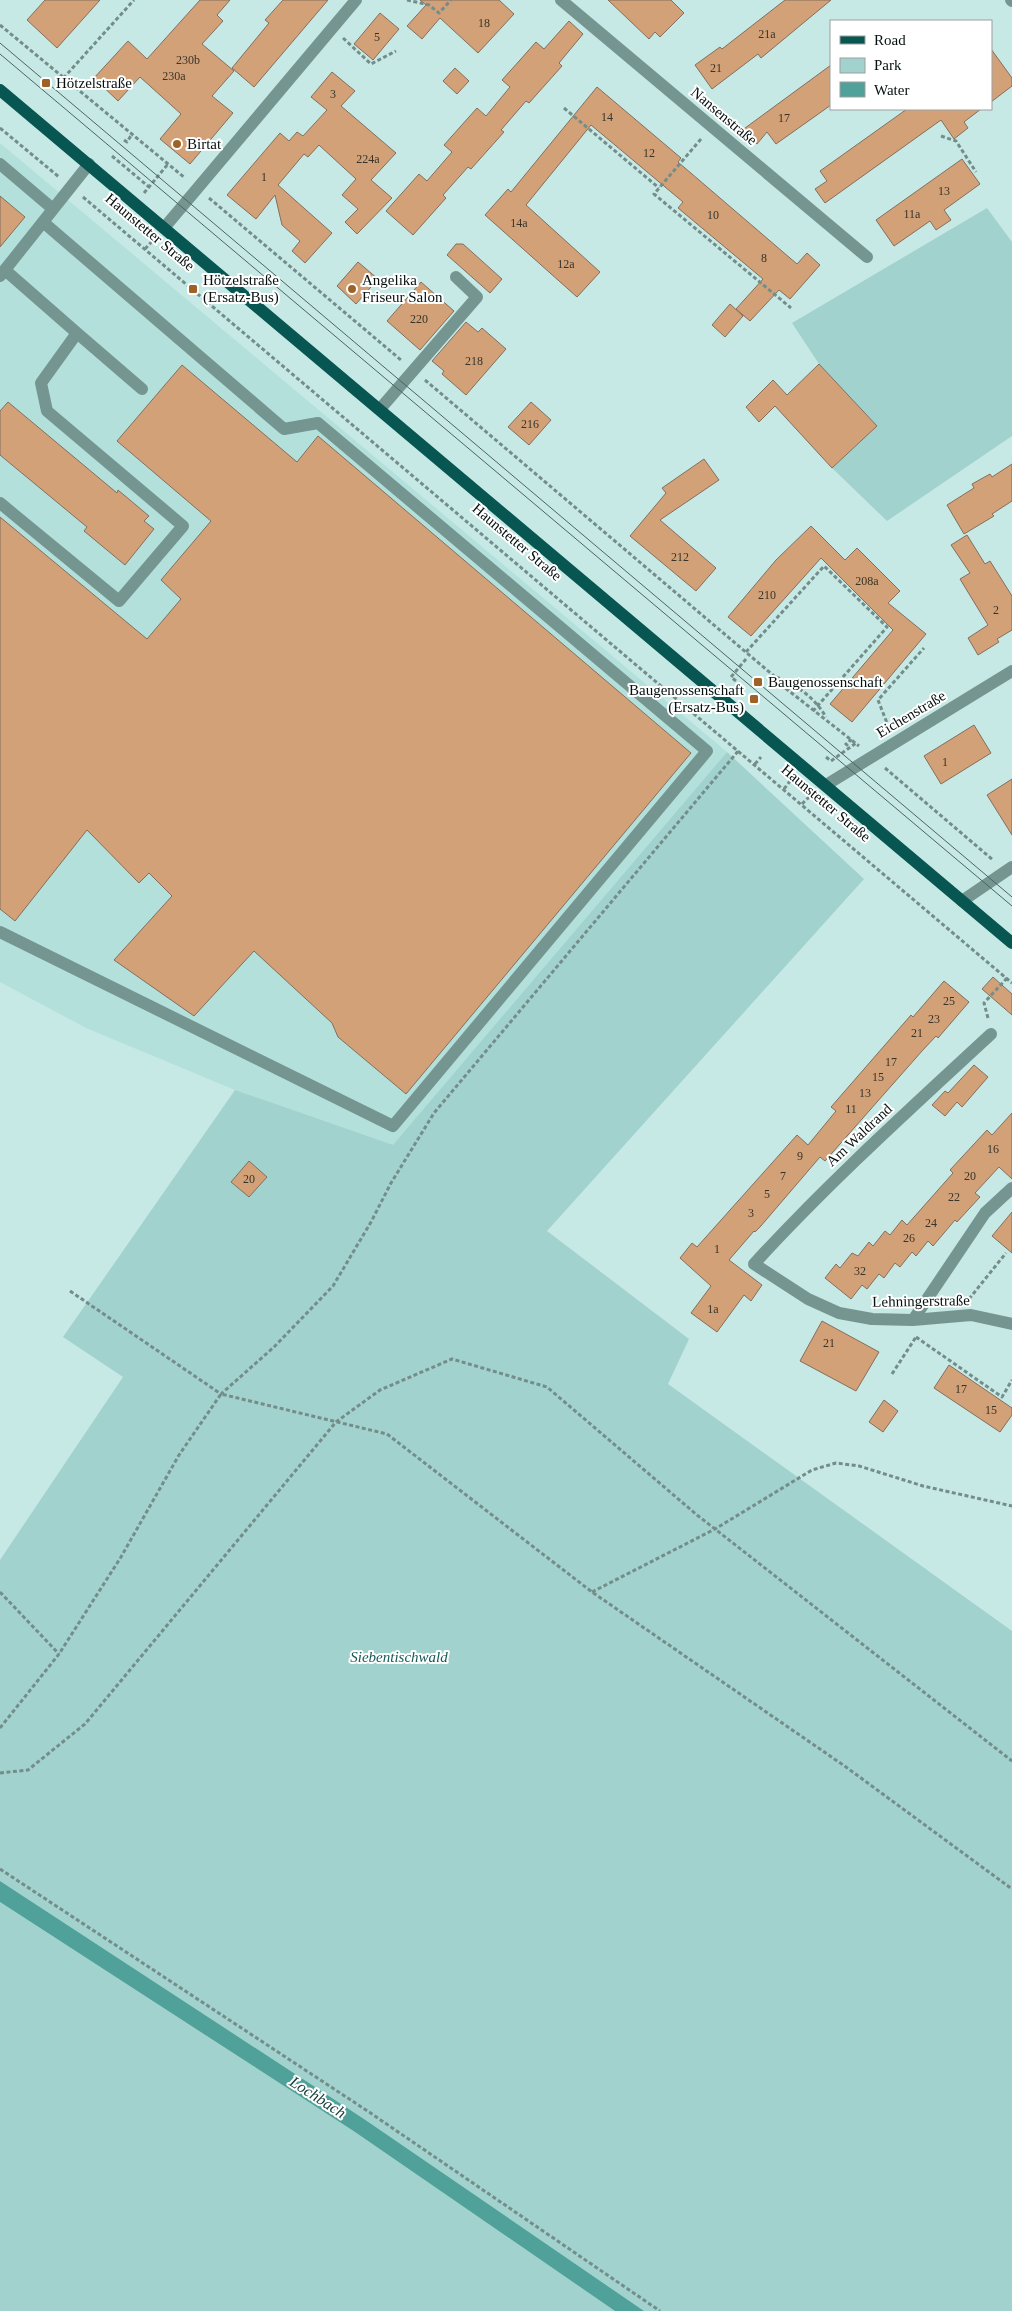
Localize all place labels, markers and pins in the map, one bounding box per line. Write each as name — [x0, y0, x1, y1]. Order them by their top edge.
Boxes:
place label: Hötzelstraße — [56, 75, 132, 91]
marker: Hötzelstraße — [40, 77, 52, 89]
place label: Birtat — [187, 136, 222, 152]
marker: Birtat — [171, 138, 183, 150]
place label: Hötzelstraße (Ersatz-Bus) — [203, 272, 279, 306]
place label: Angelika Friseur Salon — [362, 272, 443, 305]
marker: Hötzelstraße (Ersatz-Bus) — [187, 283, 199, 295]
marker: Angelika Friseur Salon — [346, 283, 358, 295]
place label: Baugenossenschaft — [768, 674, 884, 690]
marker: Baugenossenschaft — [752, 676, 764, 688]
place label: Baugenossenschaft (Ersatz-Bus) — [629, 682, 745, 716]
marker: Baugenossenschaft (Ersatz-Bus) — [748, 693, 760, 705]

